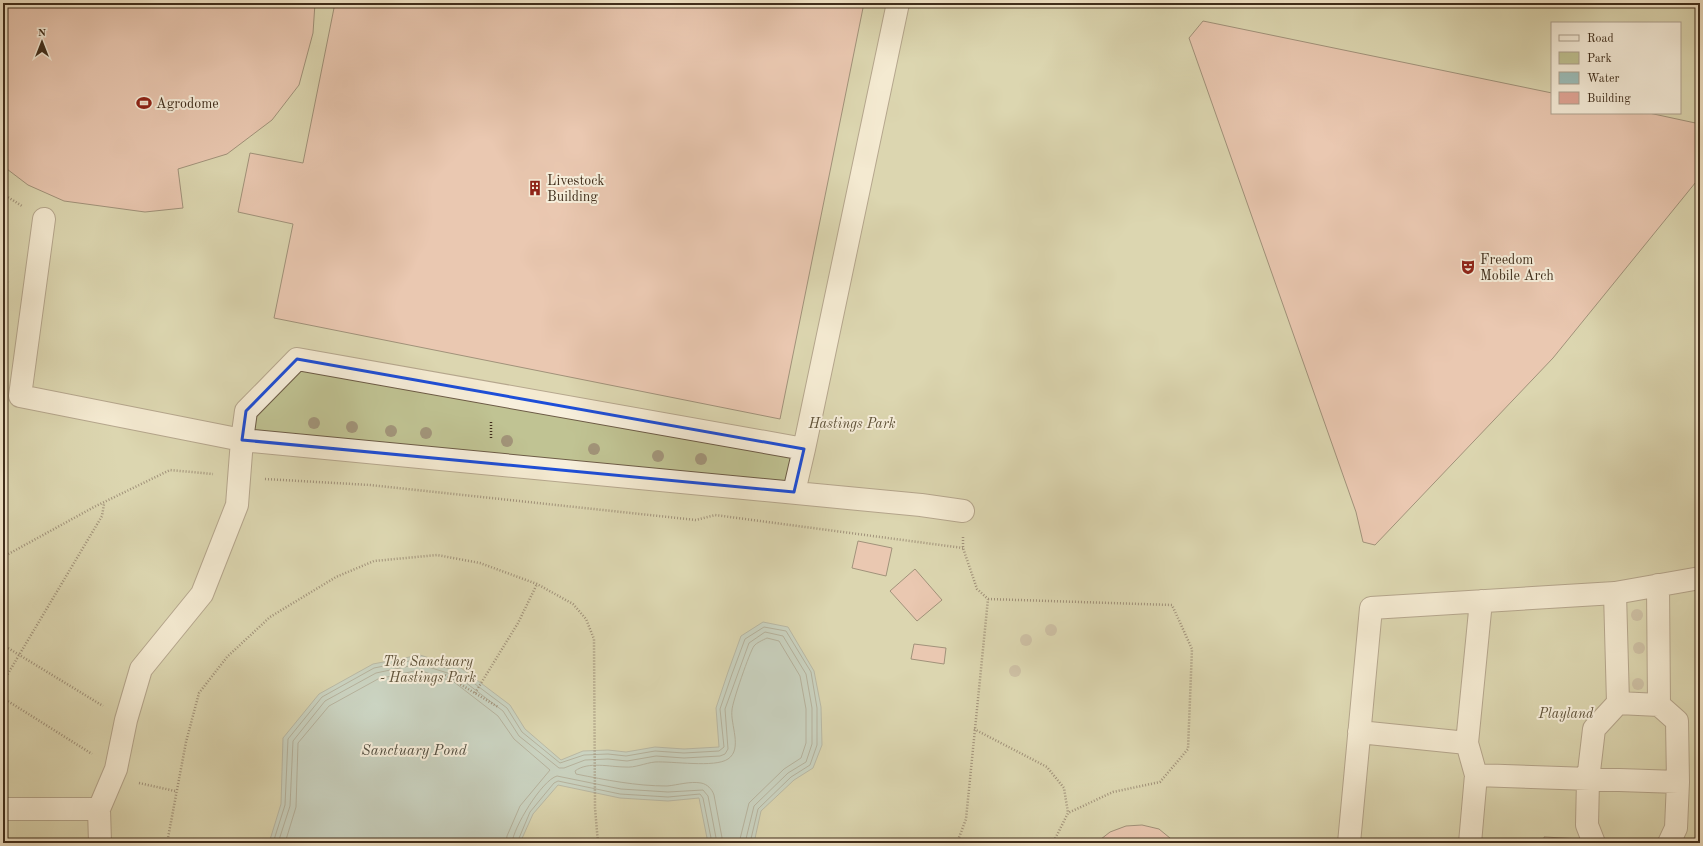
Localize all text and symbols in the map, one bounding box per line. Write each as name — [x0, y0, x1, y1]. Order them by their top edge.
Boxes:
north arrow — [22, 22, 62, 62]
legend — [1551, 22, 1681, 114]
text: N — [38, 28, 47, 39]
text: Road — [1587, 33, 1614, 45]
text: Park — [1587, 53, 1612, 65]
text: Water — [1587, 73, 1620, 85]
text: Building — [1587, 93, 1631, 105]
sports icon: Agrodome — [135, 94, 153, 112]
place label: Agrodome — [156, 97, 219, 111]
place label: Livestock Building — [547, 174, 605, 204]
building icon: Livestock Building — [526, 179, 544, 197]
place label: Freedom Mobile Arch — [1480, 253, 1554, 283]
theatre icon: Freedom Mobile Arch — [1459, 258, 1477, 276]
park label: Hastings Park — [807, 417, 896, 432]
park label: The Sanctuary - Hastings Park — [380, 655, 476, 686]
park label: Playland — [1538, 707, 1594, 722]
water label: Sanctuary Pond — [361, 744, 468, 759]

